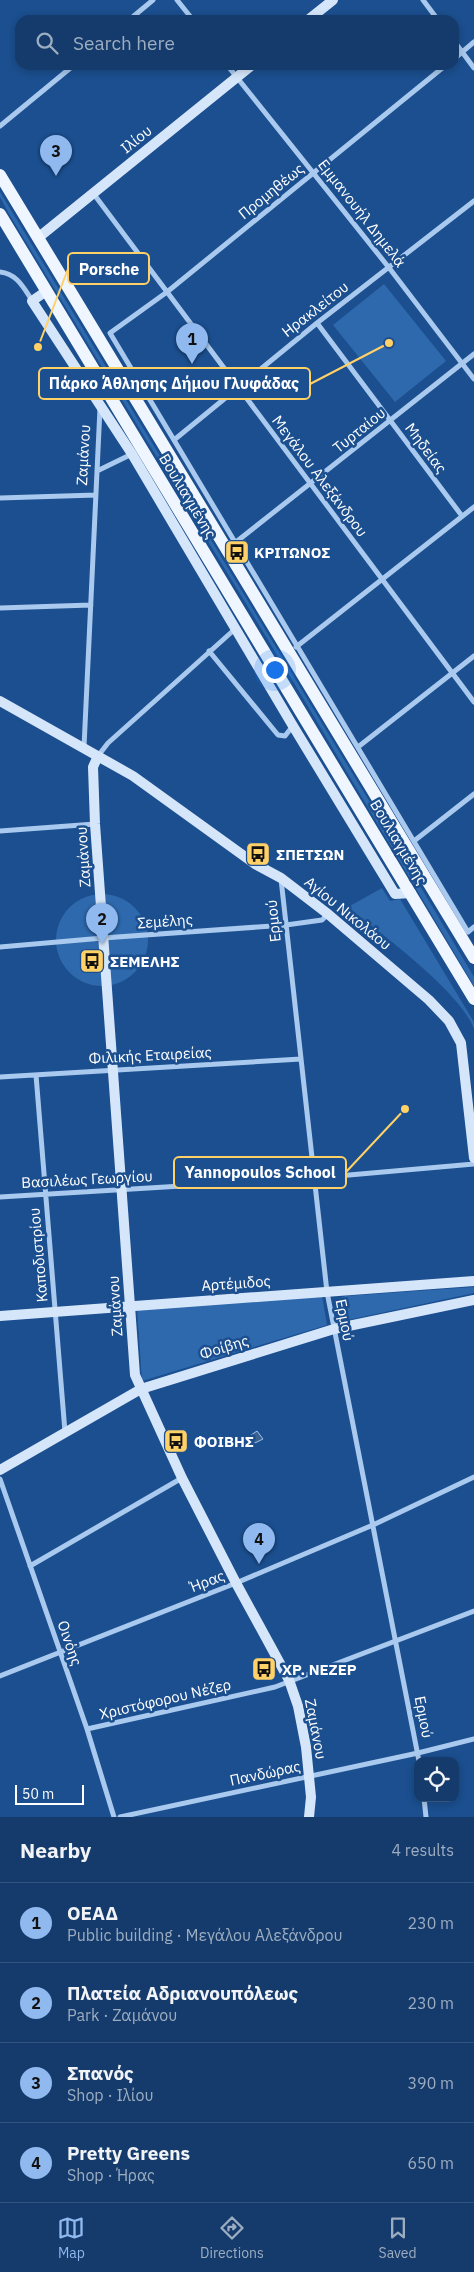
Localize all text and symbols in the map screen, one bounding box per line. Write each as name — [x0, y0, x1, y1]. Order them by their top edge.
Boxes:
search box — [15, 15, 459, 70]
icon: search — [33, 29, 61, 57]
text: Search here — [73, 31, 175, 55]
street label: Ιλίου — [116, 121, 156, 157]
pin: 3 — [40, 135, 72, 176]
street label: Εμμανουήλ Δημελά — [314, 155, 410, 271]
street label: Προμηθέως — [234, 159, 308, 223]
callout: Porsche — [68, 253, 149, 284]
text: Porsche — [79, 259, 139, 279]
street label: Ηρακλείτου — [278, 277, 352, 341]
pin: 1 — [176, 323, 208, 364]
callout: Πάρκο Άθλησης Δήμου Γλυφάδας — [39, 368, 310, 399]
text: Πάρκο Άθλησης Δήμου Γλυφάδας — [49, 373, 299, 393]
street label: Τυρταίου — [329, 403, 389, 457]
street label: Μεγάλου Αλεξάνδρου — [268, 411, 372, 541]
street label: Μηδείας — [401, 419, 451, 477]
street label: Ζαμάνου — [72, 424, 94, 486]
street label: Βουλιαγμένης — [155, 450, 221, 542]
bus stop icon: ΚΡΙΤΩΝΟΣ — [224, 539, 250, 565]
place label: ΚΡΙΤΩΝΟΣ — [254, 543, 330, 562]
your location — [262, 657, 288, 683]
street label: Βουλιαγμένης — [366, 796, 432, 888]
street label: Ζαμάνου — [71, 826, 95, 888]
bus stop icon: ΣΠΕΤΣΩΝ — [245, 841, 271, 867]
place label: ΣΠΕΤΣΩΝ — [276, 845, 344, 864]
street label: Αγίου Νικολάου — [301, 872, 395, 954]
street label: Ερμού — [261, 899, 285, 943]
pin: 2 — [86, 903, 118, 944]
street label: Σεμέλης — [137, 910, 193, 932]
bus stop icon: ΣΕΜΕΛΗΣ — [79, 948, 105, 974]
place label: ΣΕΜΕΛΗΣ — [110, 952, 180, 971]
street label: Φιλικής Εταιρείας — [88, 1042, 212, 1068]
callout: Yannopoulos School — [174, 1157, 346, 1188]
text: Yannopoulos School — [184, 1162, 336, 1182]
street label: Βασιλέως Γεωργίου — [21, 1166, 153, 1192]
street label: Καποδιστρίου — [24, 1207, 52, 1303]
street label: Αρτέμιδος — [201, 1271, 271, 1295]
street label: Ζαμάνου — [103, 1275, 127, 1337]
street label: Ερμού — [332, 1297, 358, 1343]
street label: Φοίβης — [197, 1331, 251, 1363]
bus stop icon: ΦΟΙΒΗΣ — [163, 1428, 189, 1454]
place label: ΦΟΙΒΗΣ — [194, 1432, 254, 1451]
pin: 4 — [243, 1523, 275, 1564]
street label: Ήρας — [186, 1566, 227, 1597]
street label: Οινόης — [53, 1618, 87, 1668]
bus stop icon: ΧΡ. ΝΕΖΕΡ — [251, 1656, 277, 1682]
place label: ΧΡ. ΝΕΖΕΡ — [282, 1660, 357, 1679]
street label: Χριστόφορου Νέζερ — [97, 1675, 233, 1723]
street label: Ερμού — [411, 1694, 437, 1740]
street label: Ζαμάνου — [301, 1697, 331, 1761]
street label: Πανδώρας — [228, 1756, 302, 1790]
map controls — [414, 1757, 459, 1802]
button: locate — [414, 1757, 459, 1802]
scale bar — [15, 1782, 84, 1805]
text: 50 m — [22, 1785, 54, 1803]
text: Nearby — [20, 1836, 91, 1864]
text: 4 results — [391, 1840, 454, 1860]
text: ΟΕΑΔ — [67, 1901, 118, 1925]
text: 1 — [31, 1913, 41, 1933]
text: 230 m — [407, 1913, 454, 1933]
text: Public building · Μεγάλου Αλεξάνδρου — [67, 1925, 343, 1945]
text: Πλατεία Αδριανουπόλεως — [67, 1981, 298, 2005]
text: 2 — [31, 1993, 41, 2013]
text: 230 m — [407, 1993, 454, 2013]
text: Park · Ζαμάνου — [67, 2005, 177, 2025]
text: Σπανός — [67, 2061, 134, 2085]
text: 3 — [31, 2073, 41, 2093]
text: 390 m — [407, 2073, 454, 2093]
text: Shop · Ιλίου — [67, 2085, 154, 2105]
text: Pretty Greens — [67, 2141, 190, 2165]
text: 4 — [31, 2153, 41, 2173]
text: 650 m — [407, 2153, 454, 2173]
text: Shop · Ήρας — [67, 2165, 155, 2185]
tab: Map — [57, 2214, 85, 2262]
tab: Directions — [200, 2214, 264, 2262]
tab: Saved — [379, 2214, 417, 2262]

